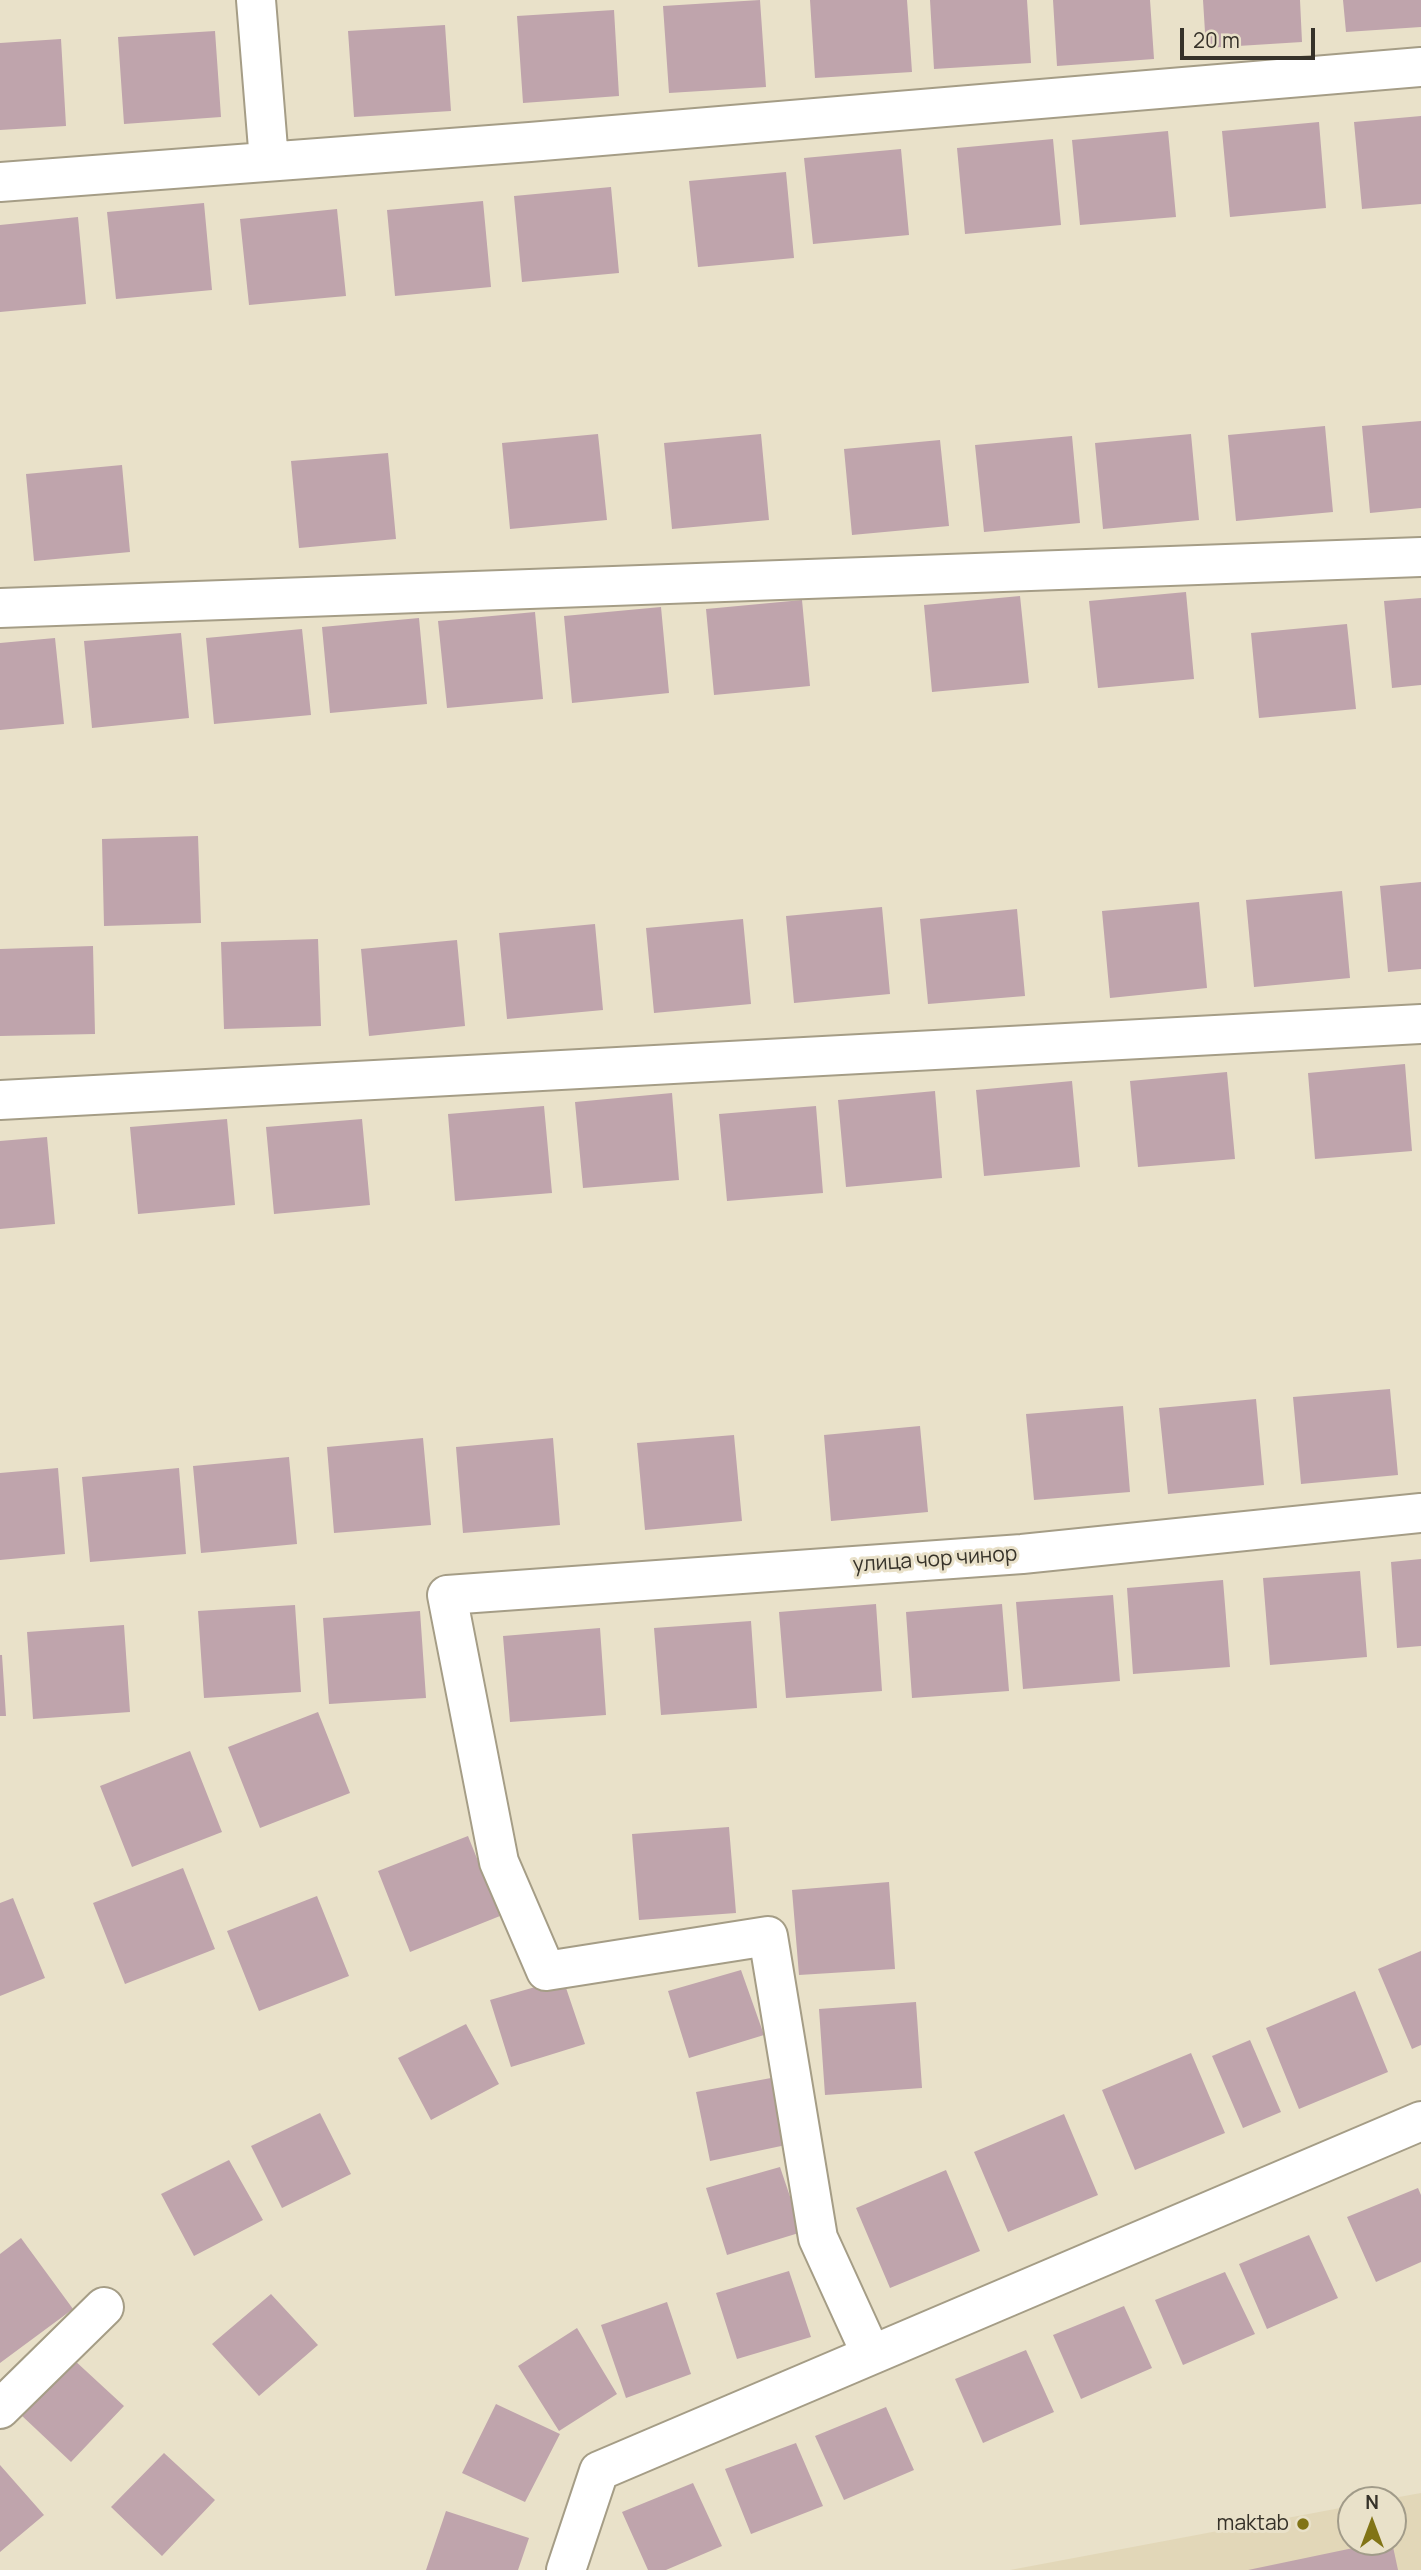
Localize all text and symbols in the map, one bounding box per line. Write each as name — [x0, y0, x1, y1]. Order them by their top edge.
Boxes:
scale bar — [1183, 14, 1318, 58]
text: 20 m — [1193, 26, 1240, 54]
street label: улица чор чинор — [852, 1542, 1018, 1578]
north arrow — [1337, 2486, 1407, 2556]
text: N — [1365, 2489, 1379, 2515]
place label: maktab — [1217, 2511, 1289, 2537]
marker: maktab — [1295, 2516, 1311, 2532]

